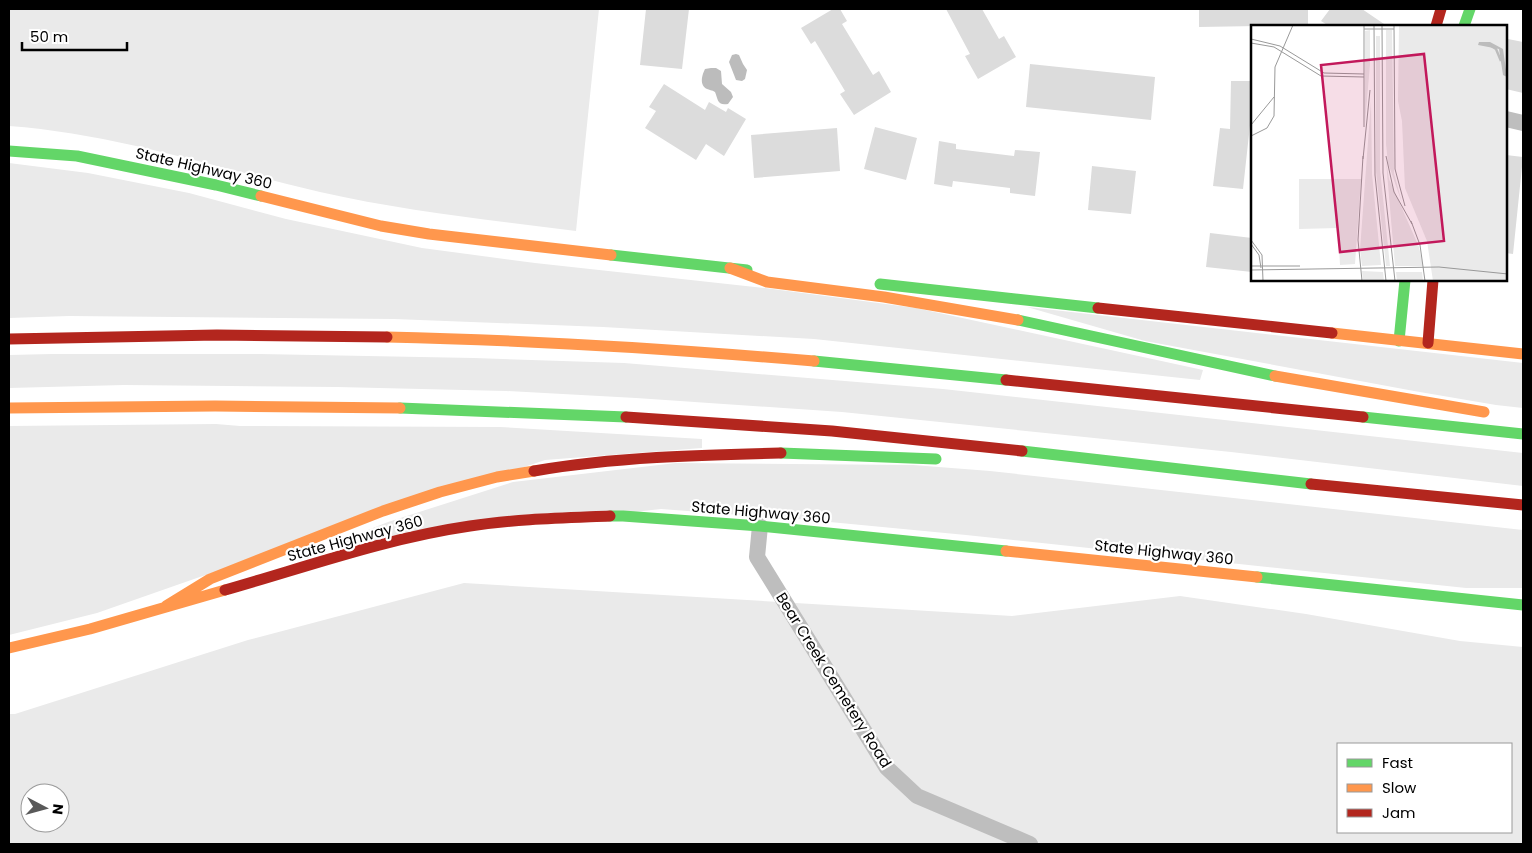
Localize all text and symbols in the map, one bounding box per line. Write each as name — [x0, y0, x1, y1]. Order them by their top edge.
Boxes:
scale bar — [22, 20, 128, 52]
inset map — [1251, 25, 1507, 281]
text: 50 m — [30, 26, 68, 47]
street label: State Highway 360 — [134, 142, 274, 194]
street label: State Highway 360 — [691, 495, 831, 529]
street label: State Highway 360 — [285, 510, 425, 566]
street label: State Highway 360 — [1093, 534, 1235, 570]
street label: Bear Creek Cemetery Road — [771, 588, 897, 772]
legend — [1337, 743, 1512, 833]
text: Fast — [1382, 752, 1413, 773]
text: Slow — [1382, 777, 1417, 798]
north arrow — [20, 783, 70, 833]
text: Jam — [1382, 802, 1416, 823]
text: N — [47, 803, 68, 816]

